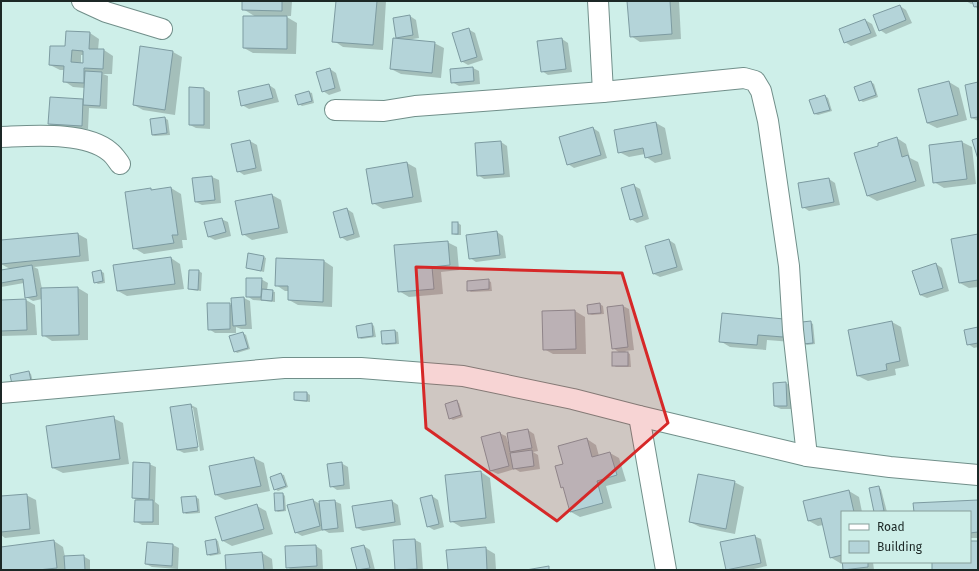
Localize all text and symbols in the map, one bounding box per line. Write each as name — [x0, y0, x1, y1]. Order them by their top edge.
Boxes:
legend — [841, 511, 971, 563]
text: Road — [877, 520, 905, 534]
text: Building — [877, 540, 923, 554]

